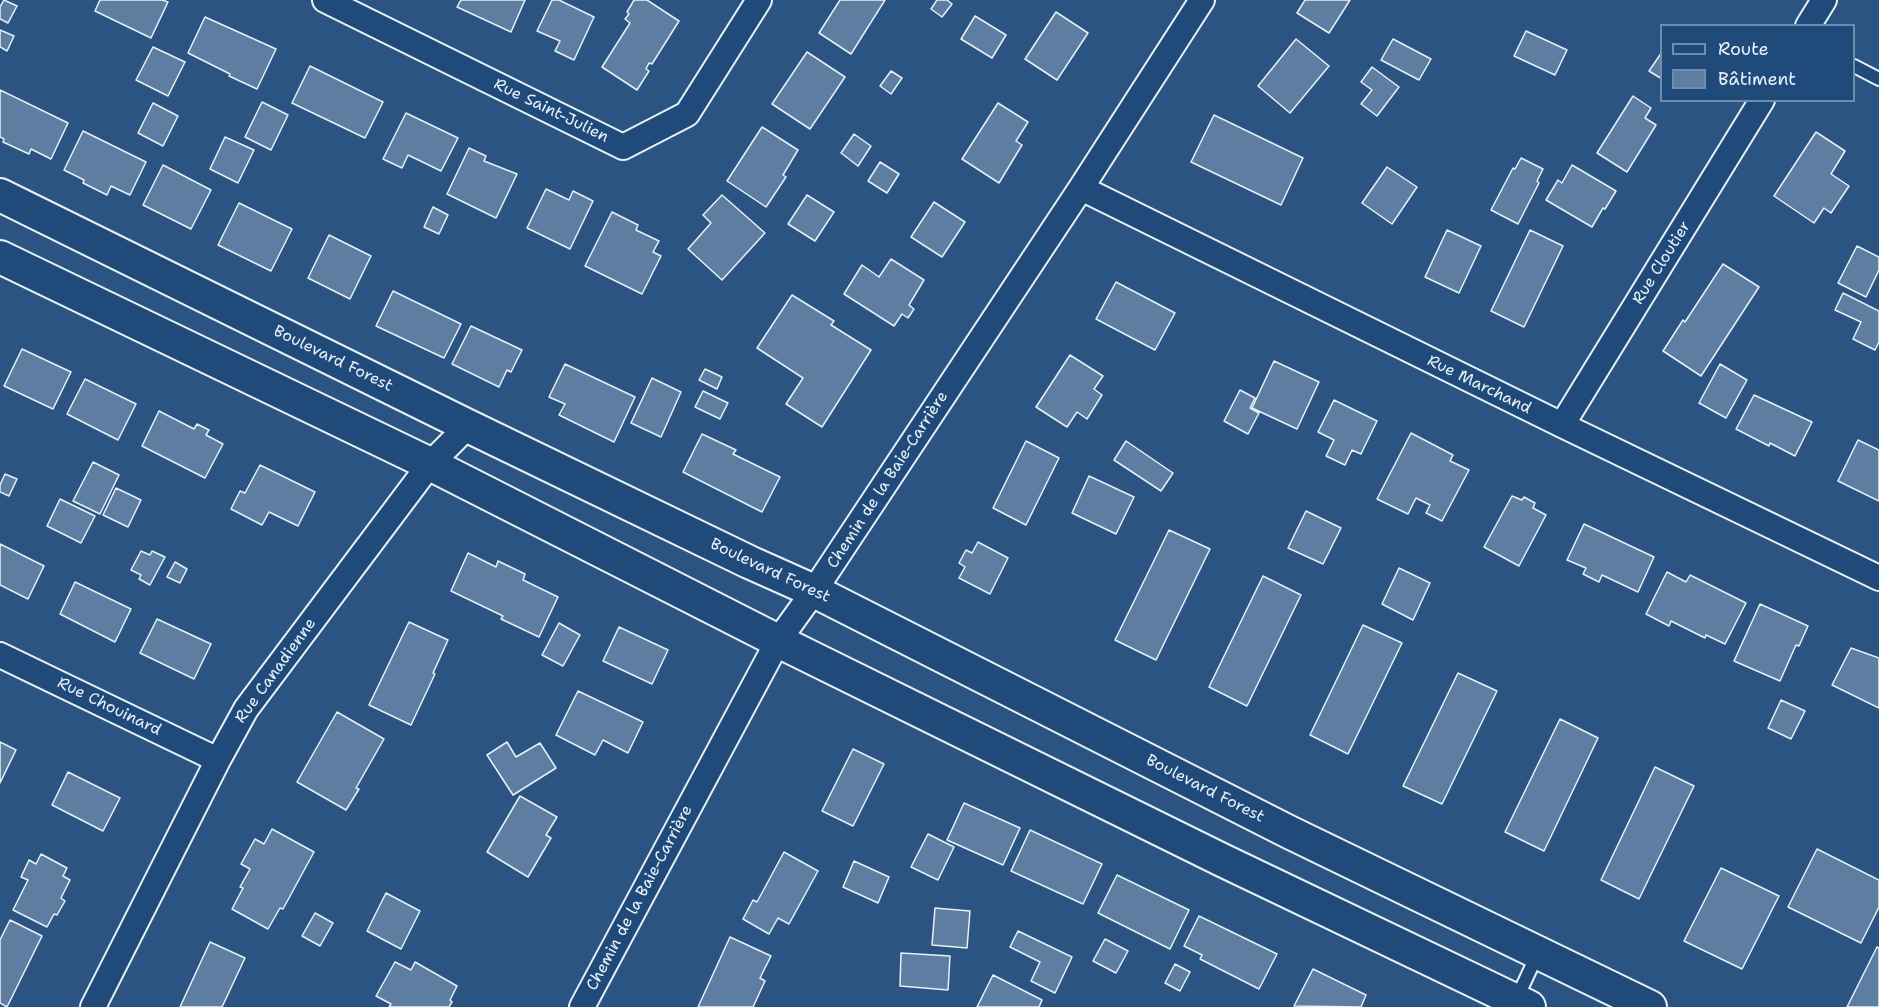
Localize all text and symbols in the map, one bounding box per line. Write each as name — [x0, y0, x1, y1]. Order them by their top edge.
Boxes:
legend — [1660, 24, 1855, 102]
text: Route — [1718, 37, 1769, 61]
text: Bâtiment — [1718, 67, 1796, 91]
street label: Rue Saint-Julien — [490, 75, 612, 147]
street label: Rue Cloutier — [1629, 218, 1695, 308]
street label: Boulevard Forest — [270, 322, 396, 396]
street label: Rue Marchand — [1424, 352, 1534, 418]
street label: Chemin de la Baie-Carrière — [824, 388, 952, 572]
street label: Boulevard Forest — [707, 535, 833, 607]
street label: Rue Canadienne — [231, 615, 321, 727]
street label: Rue Chouinard — [54, 674, 164, 740]
street label: Boulevard Forest — [1143, 751, 1267, 827]
street label: Chemin de la Baie-Carrière — [583, 802, 697, 994]

